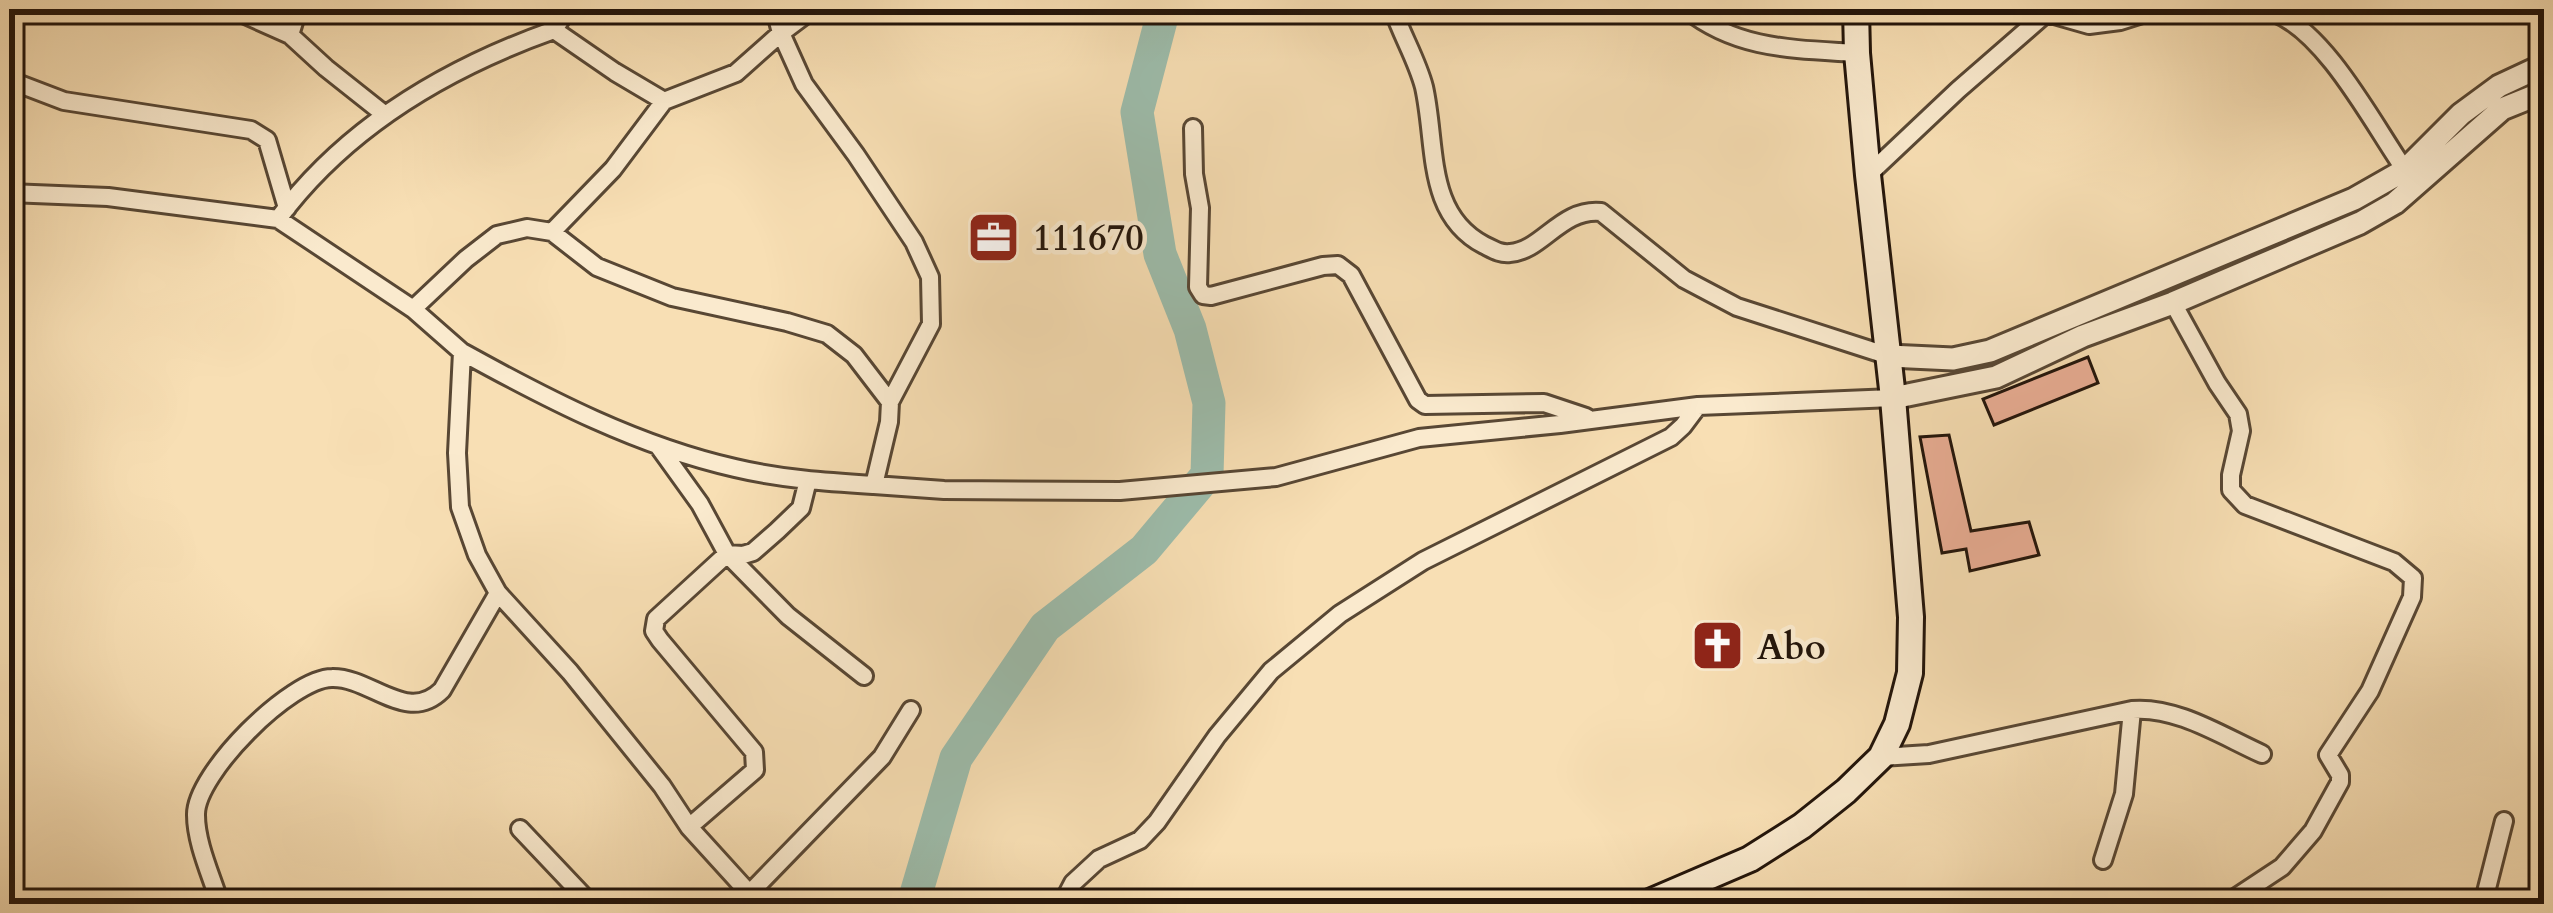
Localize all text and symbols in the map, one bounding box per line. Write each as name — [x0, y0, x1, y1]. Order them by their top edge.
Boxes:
office icon: 111670 — [966, 209, 1022, 265]
place label: 111670 — [1033, 214, 1144, 263]
church icon: Abo — [1690, 618, 1746, 674]
place label: Abo — [1757, 623, 1826, 672]

